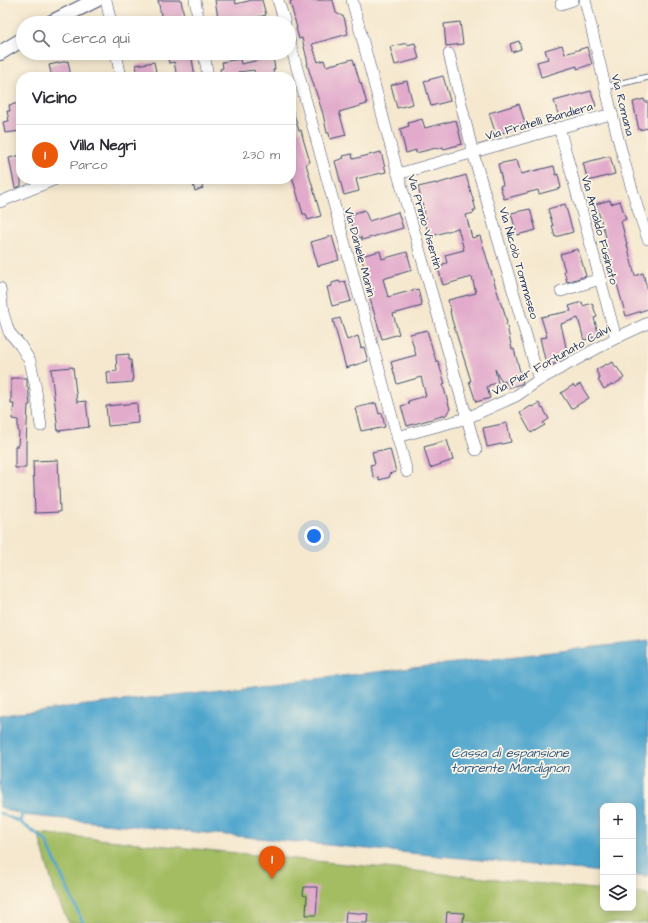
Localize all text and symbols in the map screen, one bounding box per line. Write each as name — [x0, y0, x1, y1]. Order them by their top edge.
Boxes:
search box — [16, 16, 296, 60]
icon: search — [30, 27, 52, 49]
text: Cerca qui — [62, 28, 130, 49]
street label: Via Romana — [607, 72, 638, 138]
text: Vicino — [32, 86, 77, 110]
street label: Via Fratelli Bandiera — [484, 98, 595, 145]
text: Villa Negri — [70, 135, 136, 156]
text: 1 — [44, 146, 46, 164]
text: 230 m — [242, 146, 280, 164]
text: Parco — [70, 156, 108, 174]
street label: Via Primo Visentin — [403, 173, 446, 271]
street label: Via Arnaldo Fusinato — [577, 174, 622, 287]
street label: Via Nicolò Tommaseo — [494, 205, 543, 321]
street label: Via Daniele Manin — [339, 206, 380, 299]
street label: Via Pier Fortunato Calvi — [489, 321, 614, 400]
your location — [304, 526, 324, 546]
water label: Cassa di espansione torrente Mardignon — [451, 744, 571, 778]
map controls — [600, 803, 636, 911]
button: + — [600, 803, 636, 839]
button: − — [600, 839, 636, 875]
pin: 1 — [259, 846, 285, 879]
button: layers — [600, 875, 636, 911]

